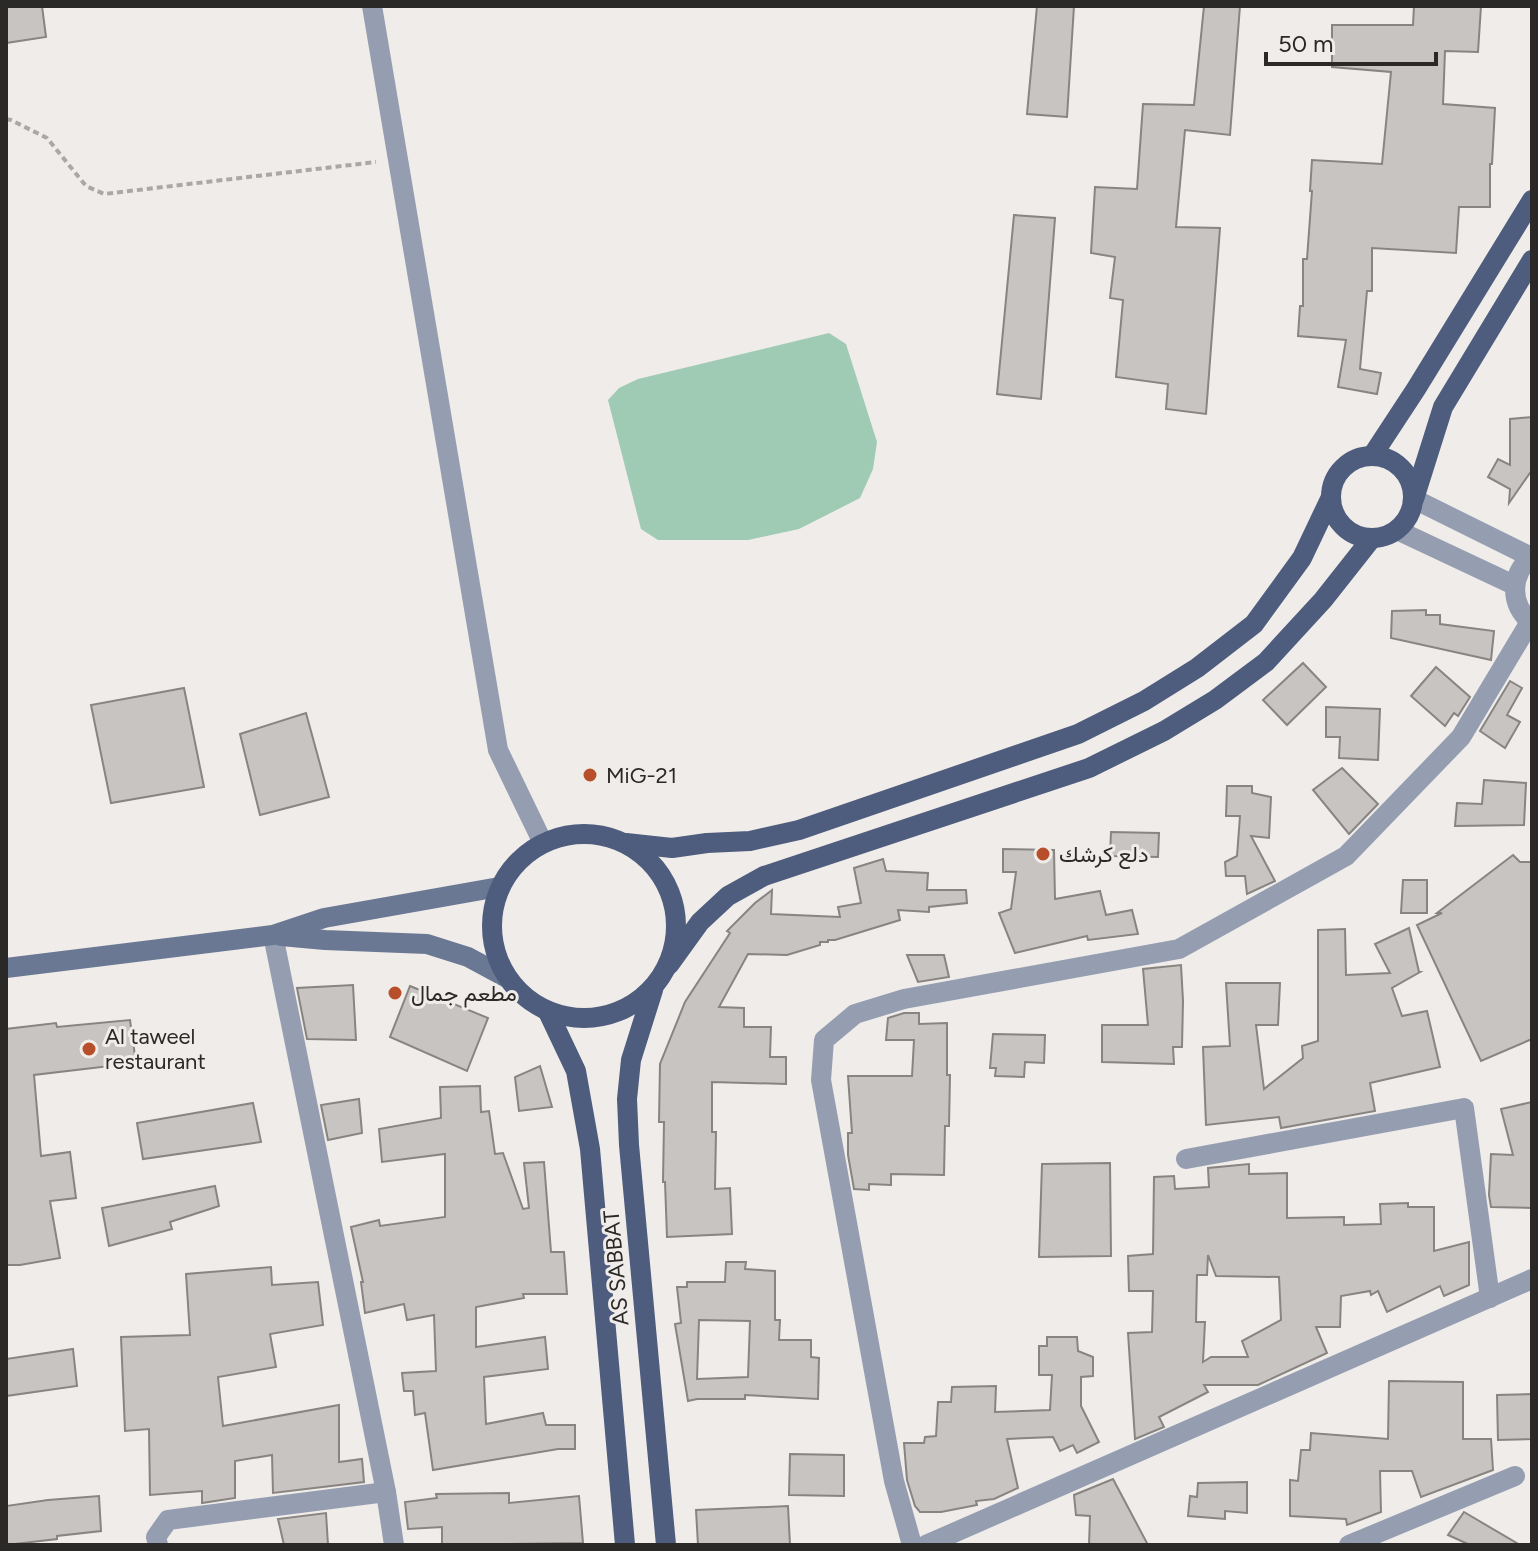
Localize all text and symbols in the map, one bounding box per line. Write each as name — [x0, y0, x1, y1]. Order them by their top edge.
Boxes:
scale bar — [1266, 16, 1436, 66]
text: 50 m — [1278, 29, 1334, 58]
place label: MiG-21 — [606, 762, 677, 789]
marker: MiG-21 — [581, 766, 599, 784]
place label: دلع كرشك — [1059, 841, 1148, 869]
marker: دلع كرشك — [1034, 845, 1052, 863]
place label: مطعم جمال — [411, 980, 517, 1008]
marker: مطعم جمال — [386, 984, 404, 1002]
place label: Al taweel restaurant — [105, 1023, 206, 1075]
marker: Al taweel restaurant — [80, 1040, 98, 1058]
street label: AS SABBAT — [598, 1209, 634, 1327]

